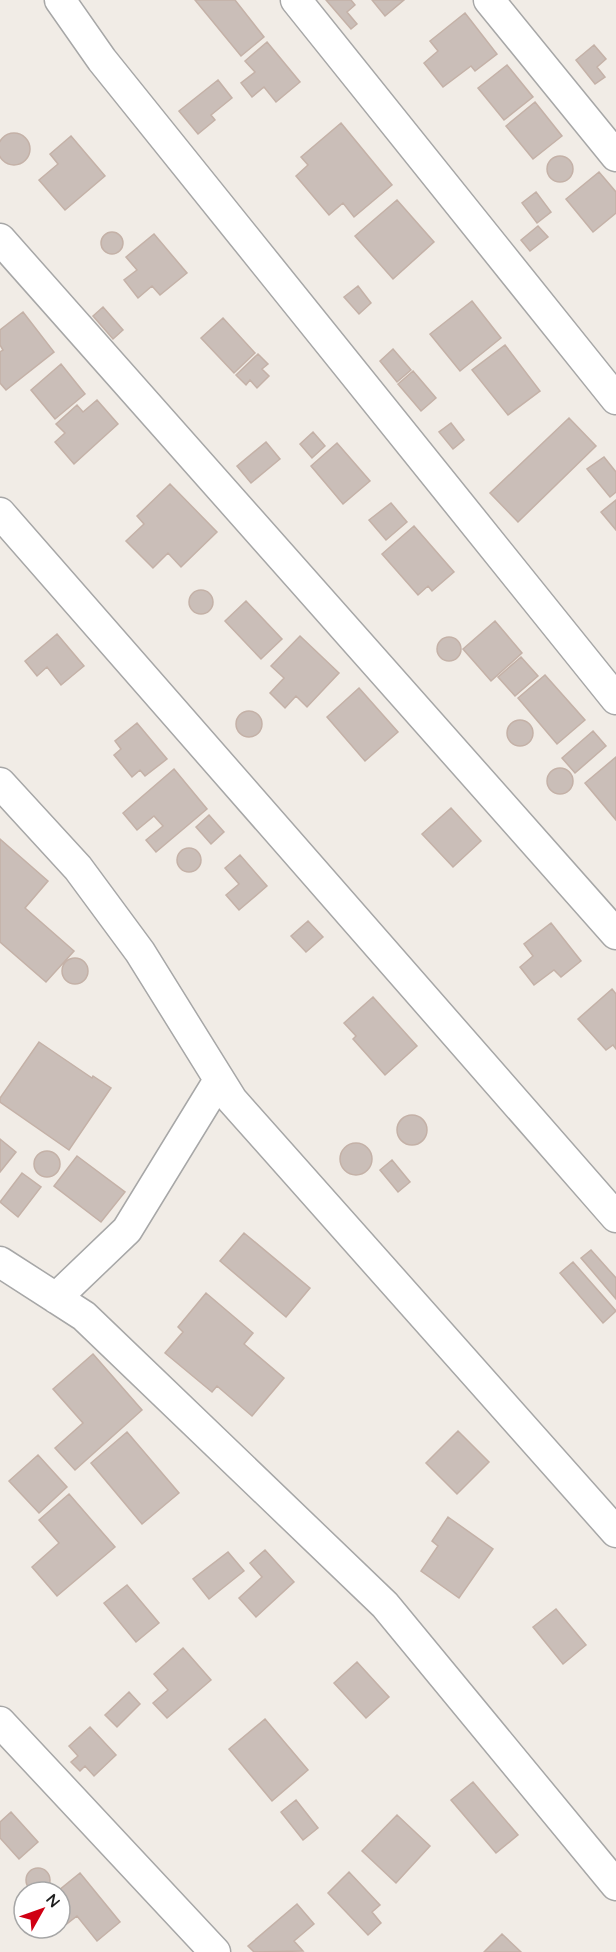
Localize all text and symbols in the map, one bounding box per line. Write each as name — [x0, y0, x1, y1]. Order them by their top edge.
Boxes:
north arrow — [12, 1880, 72, 1940]
text: N — [42, 1889, 65, 1911]

